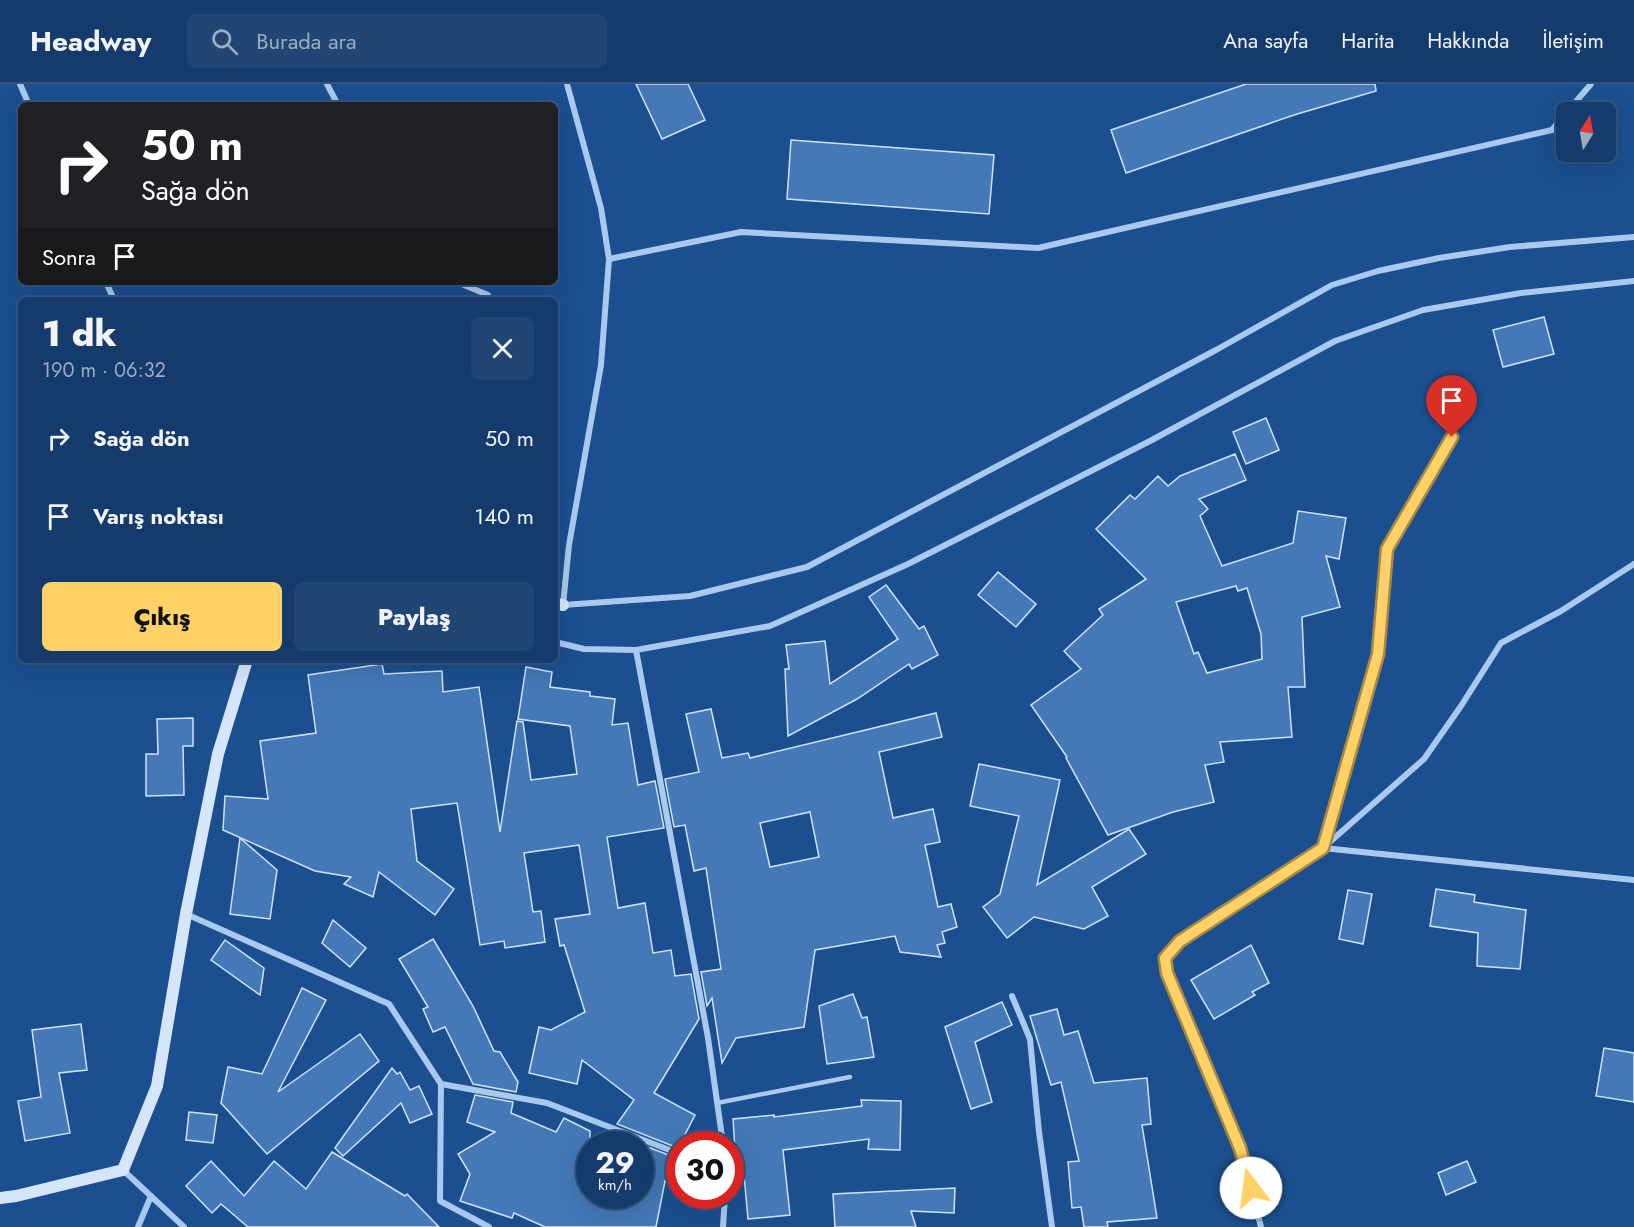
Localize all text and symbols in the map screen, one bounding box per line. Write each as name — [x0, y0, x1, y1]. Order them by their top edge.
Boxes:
search box — [187, 14, 607, 68]
text: Headway — [30, 21, 151, 62]
icon: search — [208, 25, 241, 58]
text: Burada ara — [256, 25, 357, 57]
text: Ana sayfa — [1223, 26, 1308, 56]
text: Harita — [1341, 26, 1394, 56]
text: Hakkında — [1427, 26, 1509, 56]
text: İletişim — [1542, 26, 1604, 56]
north arrow — [1556, 102, 1616, 162]
map controls — [1556, 102, 1616, 162]
text: 50 m — [141, 115, 243, 176]
icon: right — [42, 126, 120, 204]
text: Sağa dön — [141, 171, 250, 210]
icon: arrive — [108, 240, 141, 273]
text: Sonra — [42, 241, 96, 273]
text: 1 dk — [42, 307, 117, 359]
button: close — [471, 317, 534, 380]
text: 190 m · 06:32 — [42, 356, 166, 385]
pin — [1426, 375, 1477, 437]
icon: arrive — [1435, 384, 1468, 417]
icon: right — [42, 422, 75, 455]
text: Sağa dön — [93, 422, 190, 454]
text: 50 m — [485, 422, 534, 454]
icon: arrive — [42, 500, 75, 533]
text: Varış noktası — [93, 500, 224, 532]
text: 140 m — [474, 500, 534, 532]
button: Çıkış — [42, 582, 282, 651]
button: Paylaş — [294, 582, 534, 651]
speed limit sign: 30 — [666, 1131, 744, 1209]
text: 29 — [595, 1141, 635, 1184]
position arrow — [1219, 1156, 1283, 1220]
text: km/h — [598, 1174, 632, 1196]

